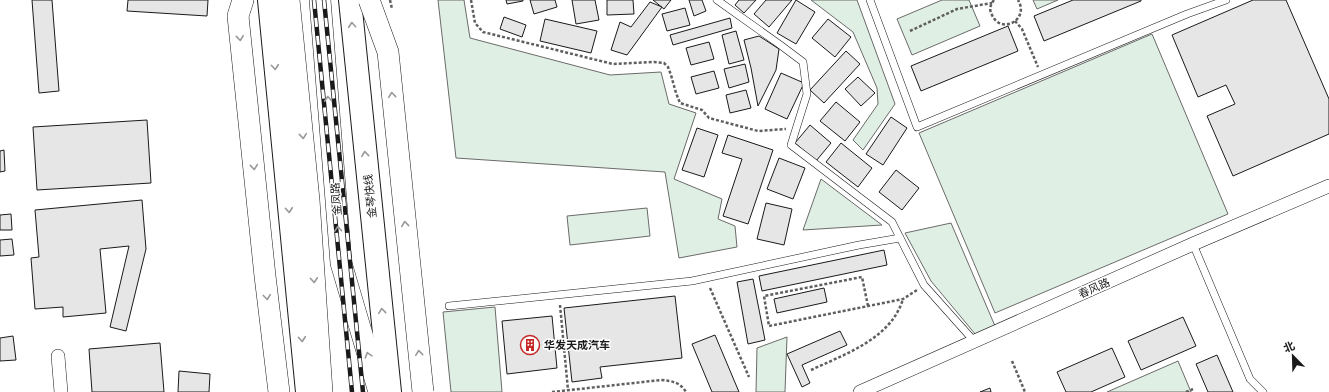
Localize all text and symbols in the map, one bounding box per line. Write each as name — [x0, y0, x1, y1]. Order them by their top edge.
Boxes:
one-way arrow — [348, 22, 357, 28]
one-way arrow — [235, 35, 244, 41]
one-way arrow — [271, 64, 280, 70]
one-way arrow — [388, 92, 397, 98]
one-way arrow — [323, 96, 332, 102]
one-way arrow — [298, 133, 307, 139]
one-way arrow — [361, 151, 370, 157]
one-way arrow — [249, 164, 258, 170]
street label: 金琴快线 — [362, 173, 378, 219]
street label: 金凤路 — [329, 182, 343, 216]
one-way arrow — [285, 207, 294, 213]
one-way arrow — [401, 221, 410, 227]
one-way arrow — [333, 226, 342, 232]
street label: 春风路 — [1076, 276, 1112, 300]
one-way arrow — [310, 277, 319, 283]
one-way arrow — [262, 294, 271, 300]
one-way arrow — [377, 308, 386, 314]
building icon: 华发天成汽车 — [519, 334, 541, 356]
one-way arrow — [297, 336, 306, 342]
north arrow — [1273, 336, 1313, 376]
place label: 华发天成汽车 — [544, 339, 610, 351]
text: 北 — [1282, 339, 1296, 354]
one-way arrow — [415, 350, 424, 356]
one-way arrow — [364, 351, 373, 358]

